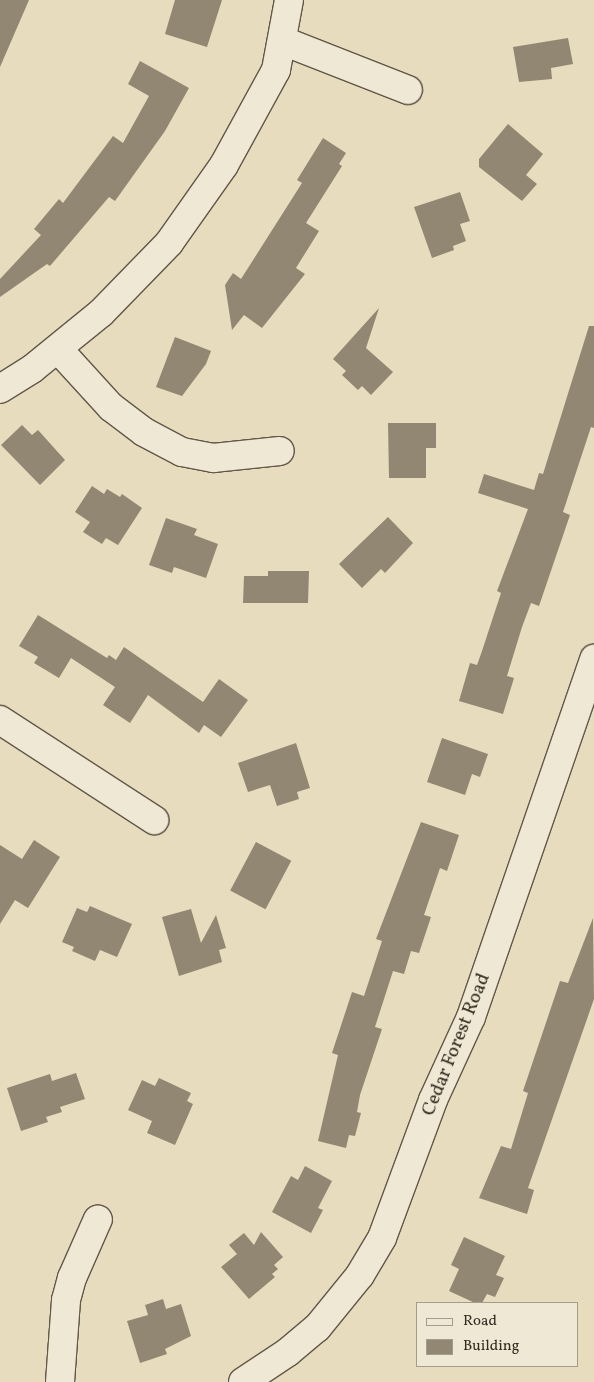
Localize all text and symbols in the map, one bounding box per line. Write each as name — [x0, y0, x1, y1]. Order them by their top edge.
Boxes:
street label: Cedar Forest Road — [418, 970, 496, 1120]
legend — [416, 1302, 579, 1367]
text: Road — [463, 1311, 497, 1332]
text: Building — [463, 1336, 519, 1357]

